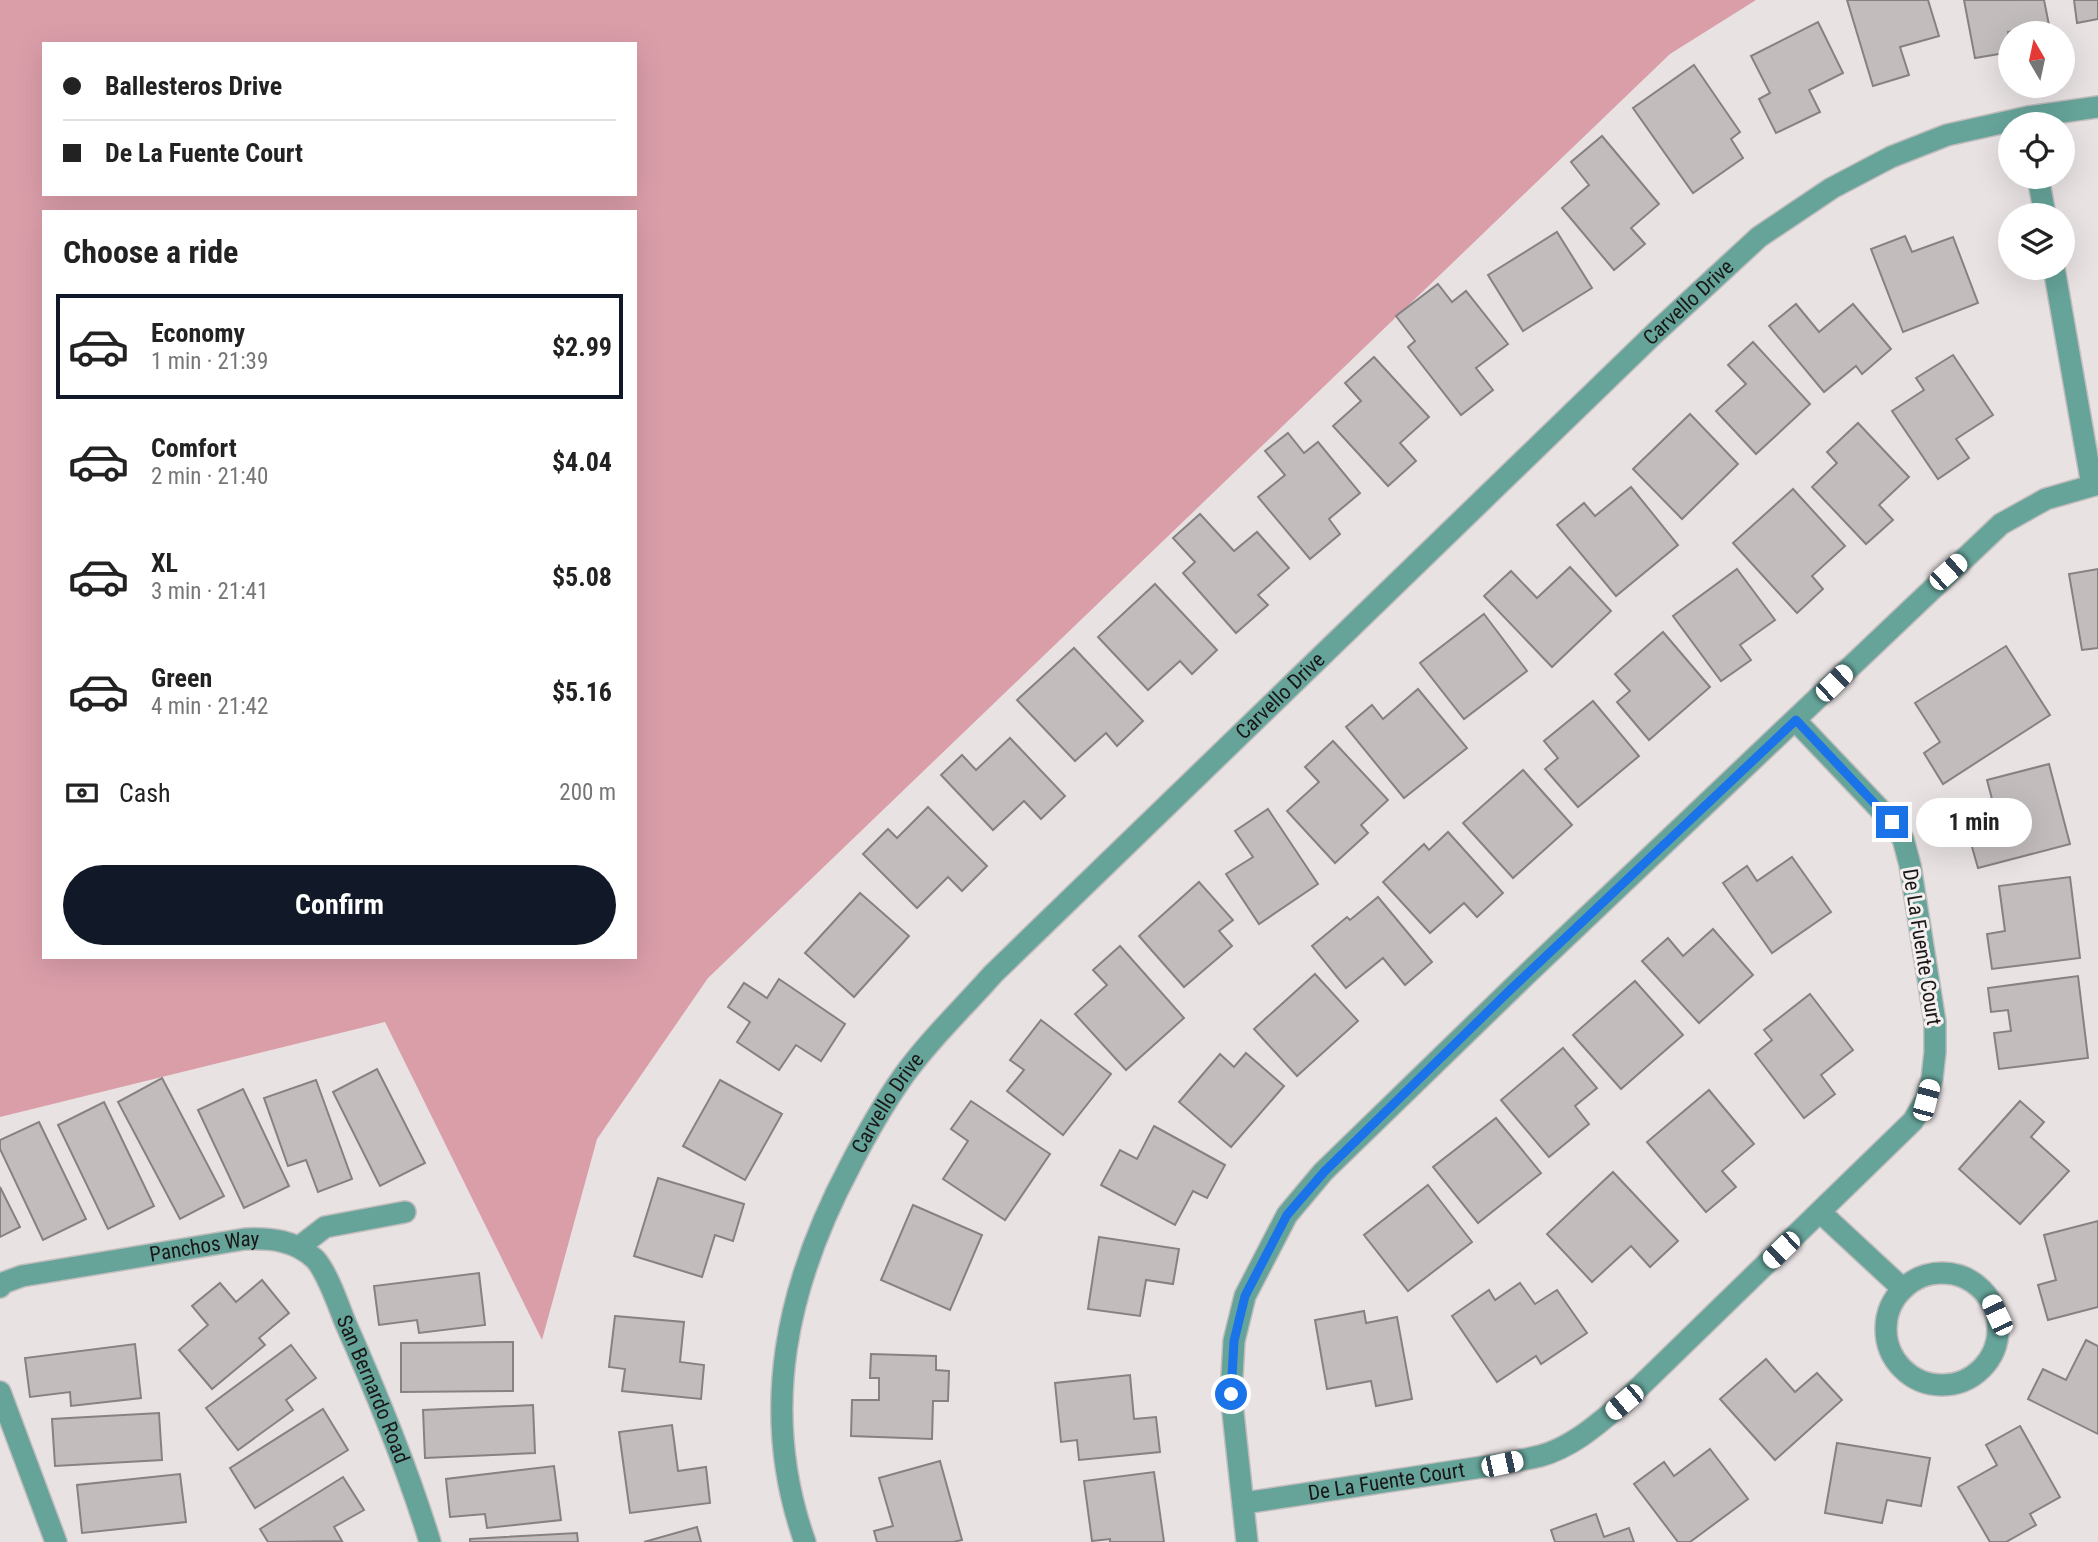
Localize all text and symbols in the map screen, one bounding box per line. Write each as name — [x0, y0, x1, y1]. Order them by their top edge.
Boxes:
north arrow — [1998, 21, 2076, 98]
map controls — [1998, 21, 2075, 280]
text: Ballesteros Drive — [105, 71, 282, 101]
button: locate — [1998, 112, 2075, 189]
text: De La Fuente Court — [105, 138, 303, 168]
button: layers — [1998, 203, 2075, 280]
text: Choose a ride — [63, 233, 238, 271]
street label: Carvello Drive — [1638, 255, 1739, 350]
icon: car — [67, 315, 130, 378]
text: Economy — [151, 318, 245, 348]
text: $2.99 — [552, 332, 612, 362]
text: 1 min · 21:39 — [151, 348, 268, 375]
icon: car — [67, 430, 130, 493]
text: Comfort — [151, 433, 237, 463]
text: $4.04 — [552, 447, 612, 477]
text: 2 min · 21:40 — [151, 463, 268, 490]
icon: car — [67, 545, 130, 608]
text: XL — [151, 548, 178, 578]
car — [1926, 550, 1971, 594]
text: $5.08 — [552, 562, 612, 592]
text: 3 min · 21:41 — [151, 578, 268, 605]
street label: Carvello Drive — [1231, 647, 1330, 744]
icon: car — [67, 660, 130, 723]
car — [1812, 661, 1857, 705]
text: Green — [151, 663, 212, 693]
text: $5.16 — [552, 677, 612, 707]
text: 4 min · 21:42 — [151, 693, 268, 720]
icon: cash — [63, 774, 101, 812]
text: Cash — [119, 778, 171, 808]
text: 200 m — [559, 779, 616, 806]
callout: 1 min — [1916, 798, 2032, 846]
route end — [1876, 806, 1908, 838]
text: 1 min — [1948, 809, 2000, 836]
button: Confirm — [63, 865, 616, 945]
street label: De La Fuente Court — [1898, 867, 1946, 1027]
street label: Carvello Drive — [847, 1048, 929, 1157]
car — [1911, 1077, 1942, 1123]
street label: Panchos Way — [148, 1227, 260, 1267]
car — [1759, 1228, 1804, 1272]
car — [1979, 1292, 2016, 1338]
street label: San Bernardo Road — [332, 1312, 414, 1466]
route start — [1215, 1378, 1247, 1410]
car — [1602, 1380, 1647, 1424]
car — [1480, 1449, 1525, 1479]
street label: De La Fuente Court — [1306, 1458, 1466, 1505]

